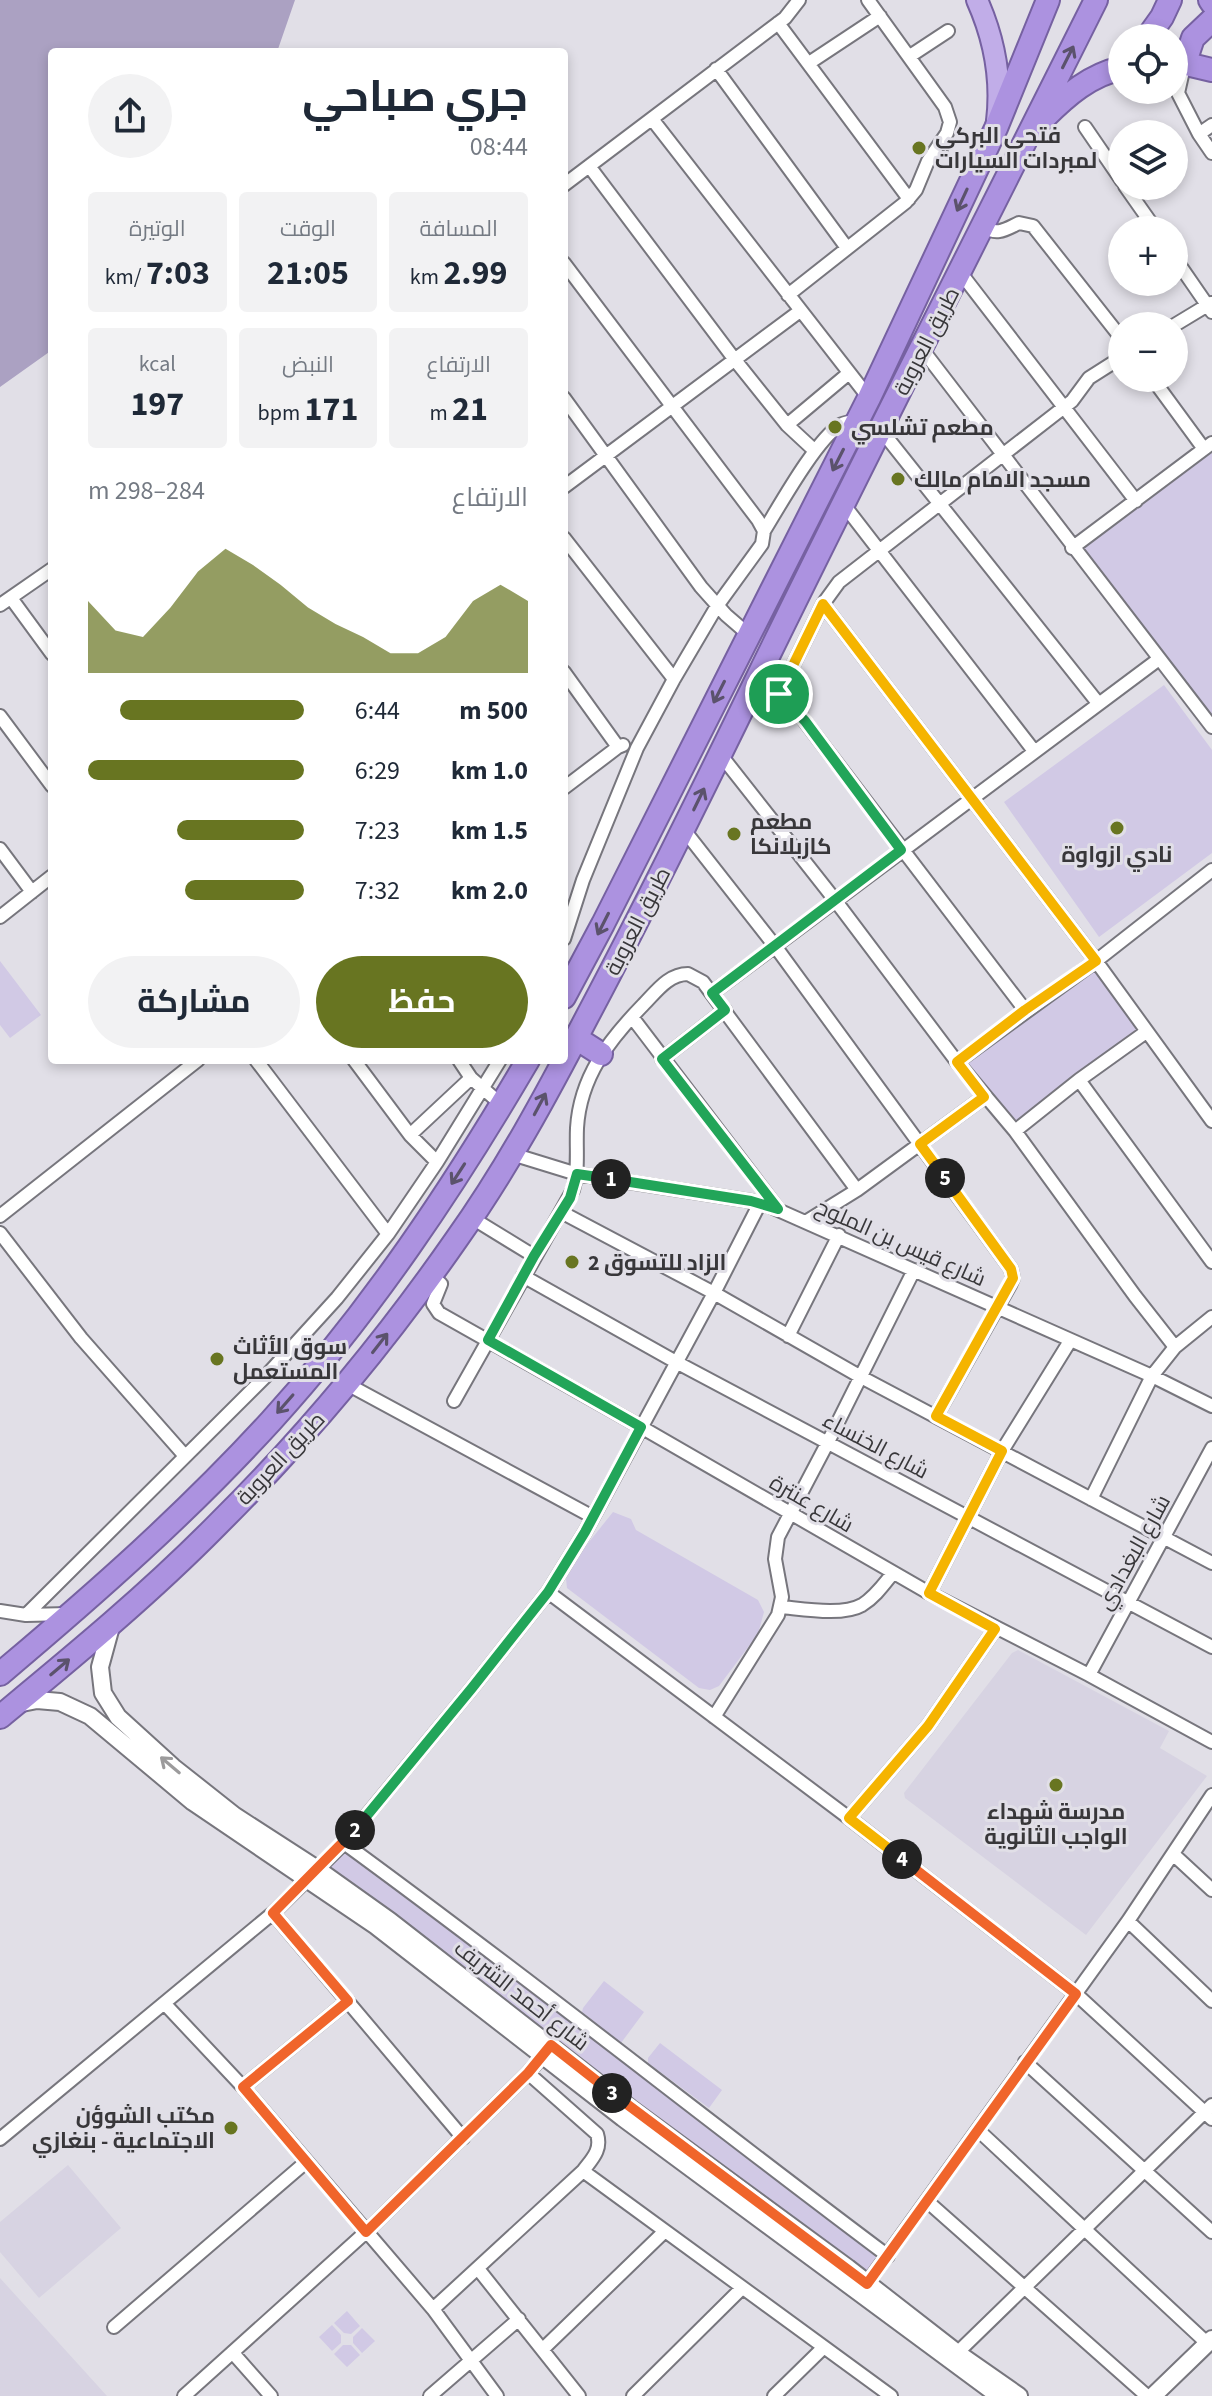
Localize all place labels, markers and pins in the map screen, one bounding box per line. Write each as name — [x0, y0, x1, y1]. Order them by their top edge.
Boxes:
place label: فتحي البركي لمبردات السيارات — [935, 120, 1097, 177]
marker: فتحي البركي لمبردات السيارات — [910, 139, 928, 157]
place label: مطعم تشلسي — [851, 412, 994, 445]
marker: مطعم تشلسي — [826, 418, 844, 436]
place label: مسجد الامام مالك — [914, 464, 1091, 496]
marker: مسجد الامام مالك — [889, 470, 907, 488]
pin — [745, 660, 813, 728]
place label: مطعم كازبلانكا — [750, 806, 831, 863]
marker: نادي ازواوة — [1108, 819, 1126, 837]
marker: مطعم كازبلانكا — [725, 825, 743, 843]
place label: نادي ازواوة — [1062, 839, 1172, 872]
pin: 5 — [925, 1158, 965, 1198]
pin: 1 — [591, 1159, 631, 1199]
place label: الزاد للتسوق 2 — [588, 1247, 726, 1279]
marker: الزاد للتسوق 2 — [563, 1253, 581, 1271]
place label: سوق الأثاث المستعمل — [233, 1331, 347, 1388]
marker: سوق الأثاث المستعمل — [208, 1350, 226, 1368]
marker: مدرسة شهداء الواجب الثانوية — [1047, 1776, 1065, 1794]
place label: مدرسة شهداء الواجب الثانوية — [984, 1796, 1128, 1853]
pin: 2 — [335, 1810, 375, 1850]
pin: 4 — [882, 1839, 922, 1879]
pin: 3 — [592, 2073, 632, 2113]
place label: مكتب الشوؤن الاجتماعية - بنغازي — [32, 2100, 215, 2158]
marker: مكتب الشوؤن الاجتماعية - بنغازي — [222, 2119, 240, 2137]

